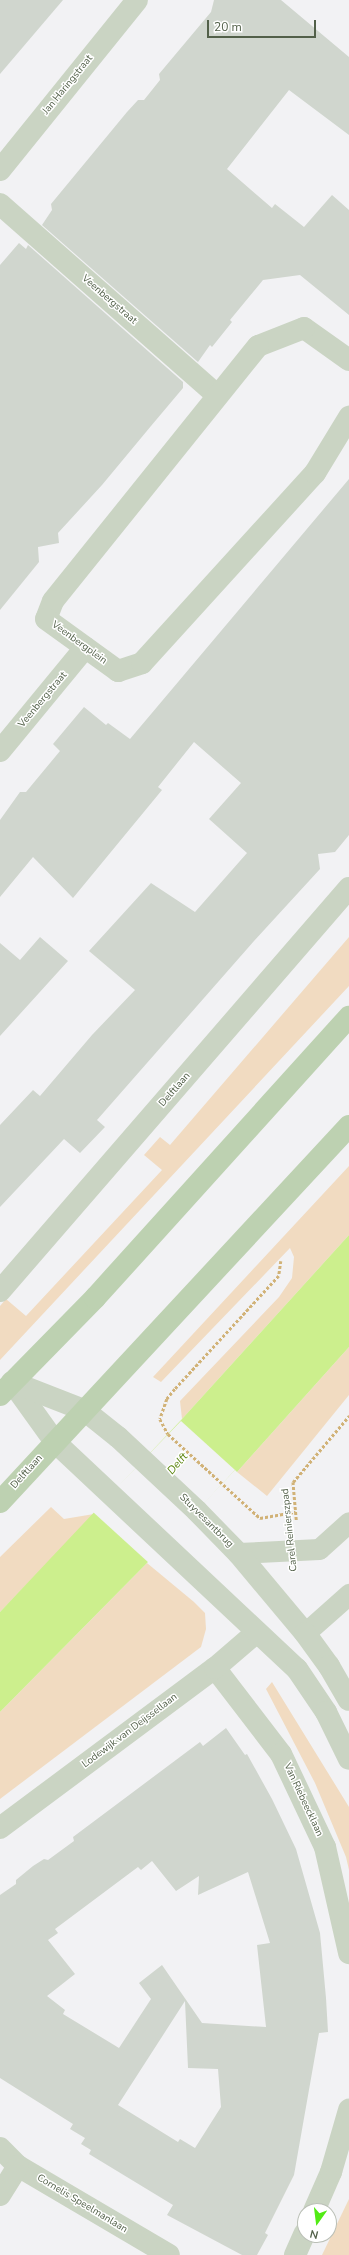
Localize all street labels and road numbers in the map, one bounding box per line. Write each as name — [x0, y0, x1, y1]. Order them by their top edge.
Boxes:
street label: Jan Haringstraat — [40, 53, 96, 117]
street label: Veenbergstraat — [79, 273, 139, 327]
street label: Veenbergplein — [49, 619, 109, 667]
street label: Veenbergstraat — [16, 670, 70, 730]
street label: Delftlaan — [157, 1070, 193, 1110]
street label: Delftlaan — [9, 1453, 45, 1491]
street label: Carel Reinierszpad — [280, 1488, 300, 1572]
street label: Stuyvesantbrug — [177, 1492, 235, 1550]
street label: Lodewijk van Deijssellaan — [80, 1691, 180, 1771]
street label: Van Riebeecklaan — [281, 1761, 325, 1839]
street label: Cornelis Speelmanlaan — [35, 2172, 129, 2236]

